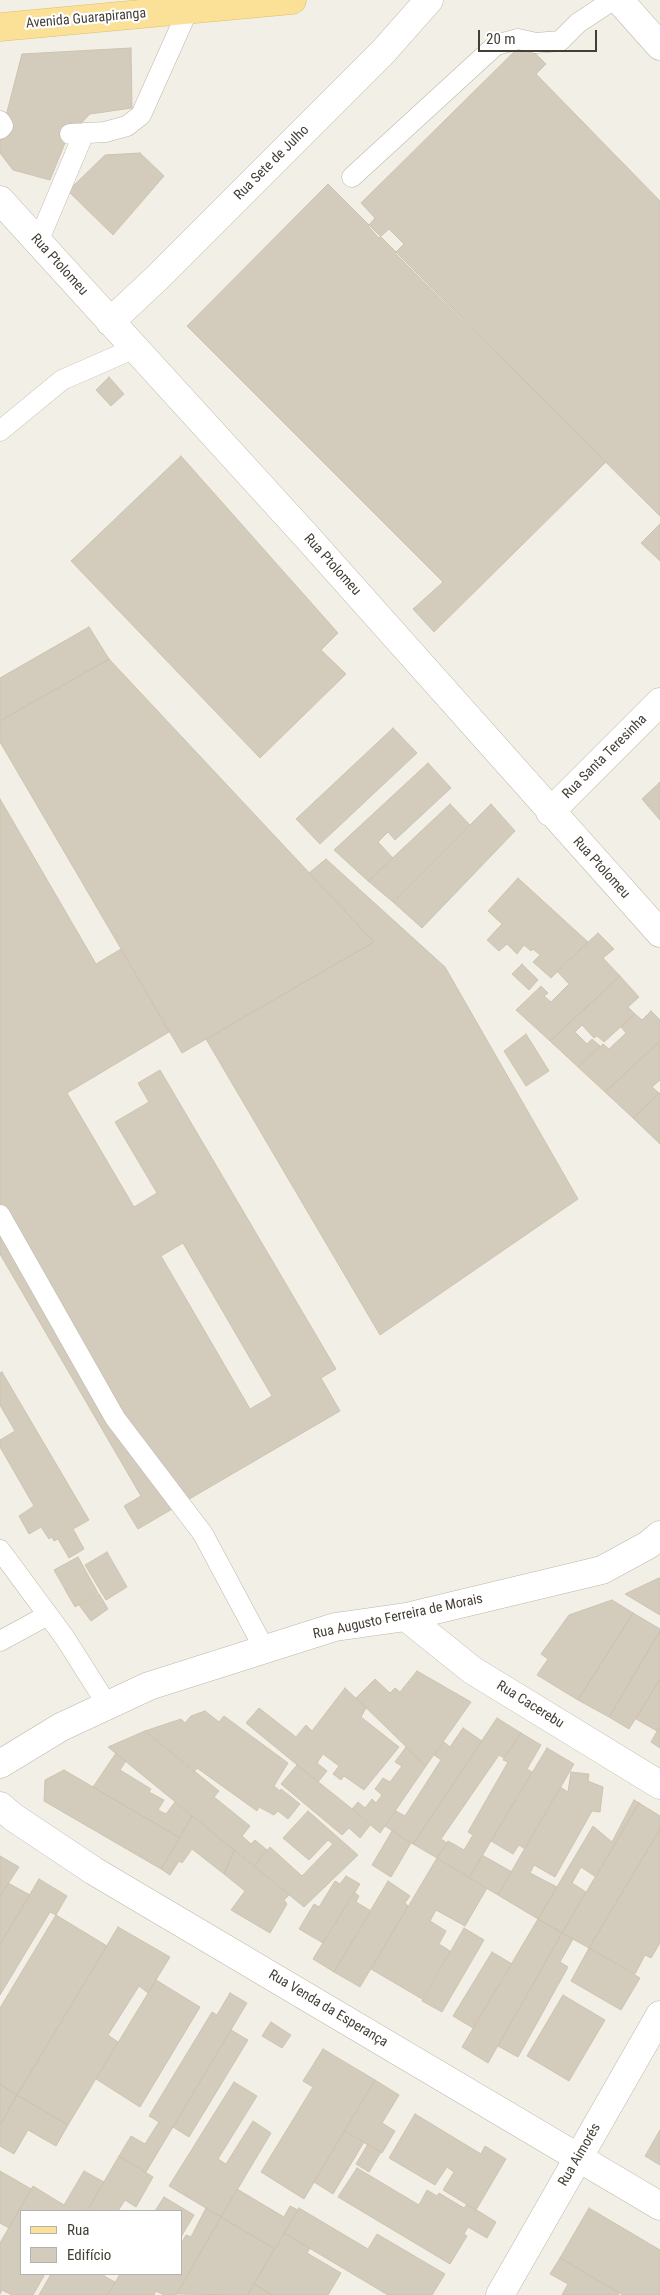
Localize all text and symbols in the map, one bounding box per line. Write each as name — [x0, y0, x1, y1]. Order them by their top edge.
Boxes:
street label: Avenida Guarapiranga — [25, 5, 147, 33]
scale bar — [480, 20, 599, 52]
text: 20 m — [486, 30, 516, 48]
street label: Rua Sete de Julho — [231, 122, 313, 204]
street label: Rua Ptolomeu — [27, 231, 91, 299]
street label: Rua Ptolomeu — [300, 531, 364, 599]
street label: Rua Santa Teresinha — [559, 711, 651, 803]
street label: Rua Ptolomeu — [569, 834, 633, 902]
street label: Rua Augusto Ferreira de Morais — [312, 1591, 484, 1643]
street label: Rua Cacerebu — [493, 1678, 567, 1732]
street label: Rua Venda da Esperança — [265, 1967, 391, 2051]
street label: Rua Aimorés — [555, 2120, 605, 2190]
legend — [20, 2210, 182, 2275]
text: Rua — [67, 2221, 89, 2239]
text: Edifício — [67, 2246, 111, 2264]

